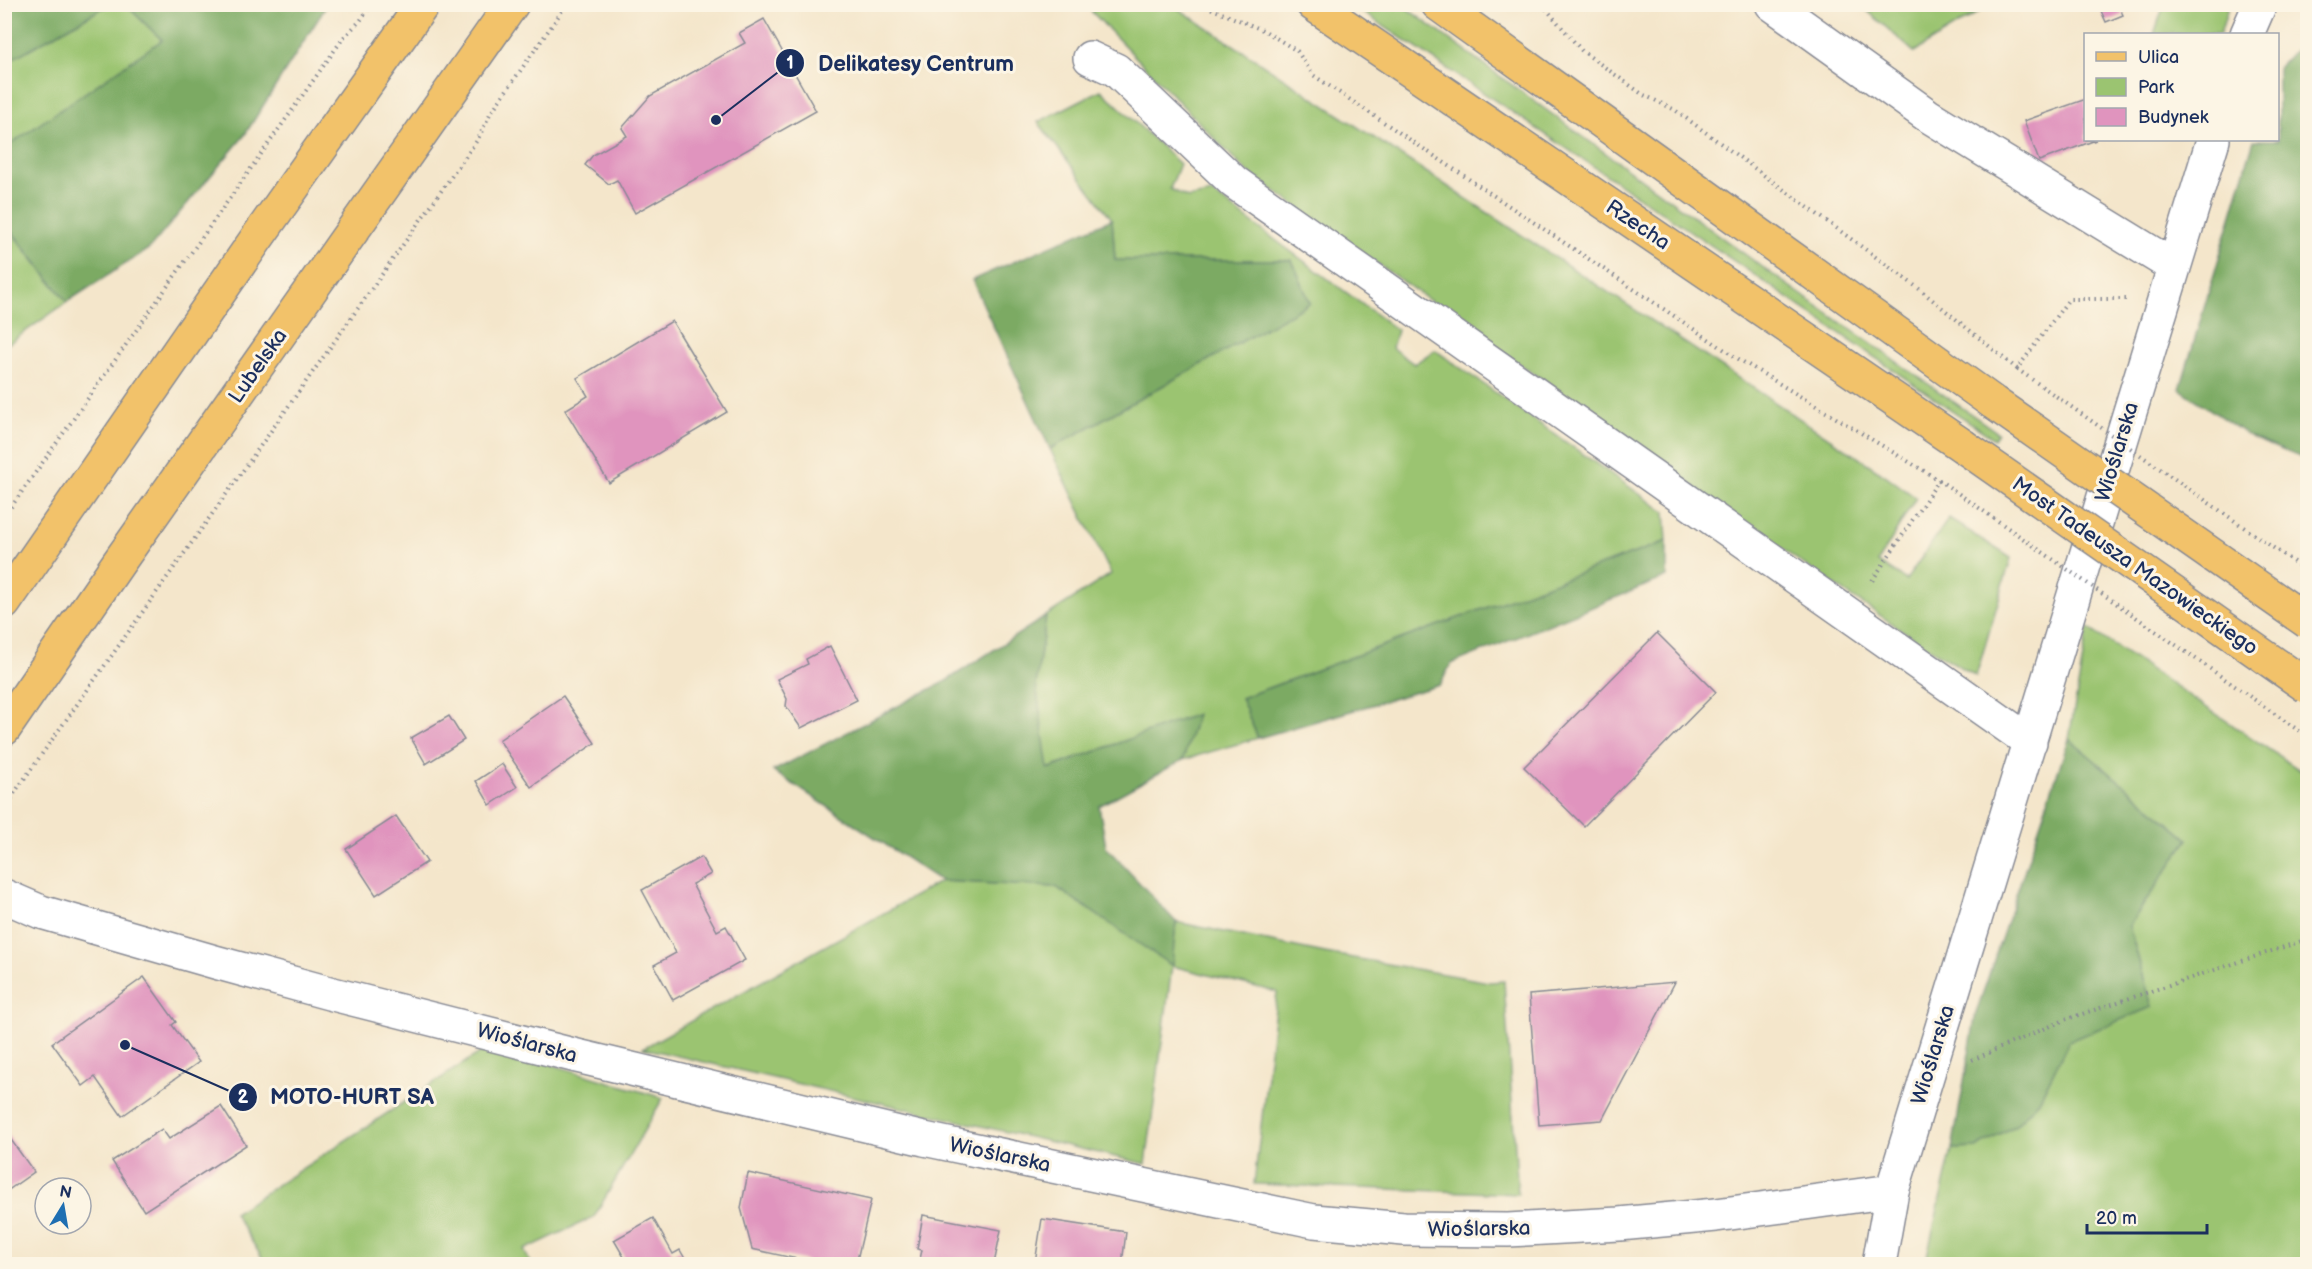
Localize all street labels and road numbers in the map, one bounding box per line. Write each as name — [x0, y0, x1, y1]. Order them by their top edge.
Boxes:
street label: Rzecha — [1601, 195, 1675, 255]
street label: Lubelska — [223, 324, 293, 408]
street label: Wioślarska — [2090, 399, 2144, 505]
street label: Most Tadeusza Mazowieckiego — [2007, 471, 2263, 661]
street label: Wioślarska — [1906, 1002, 1960, 1108]
street label: Wioślarska — [474, 1018, 580, 1068]
street label: Wioślarska — [947, 1132, 1053, 1178]
street label: Wioślarska — [1427, 1216, 1531, 1242]

